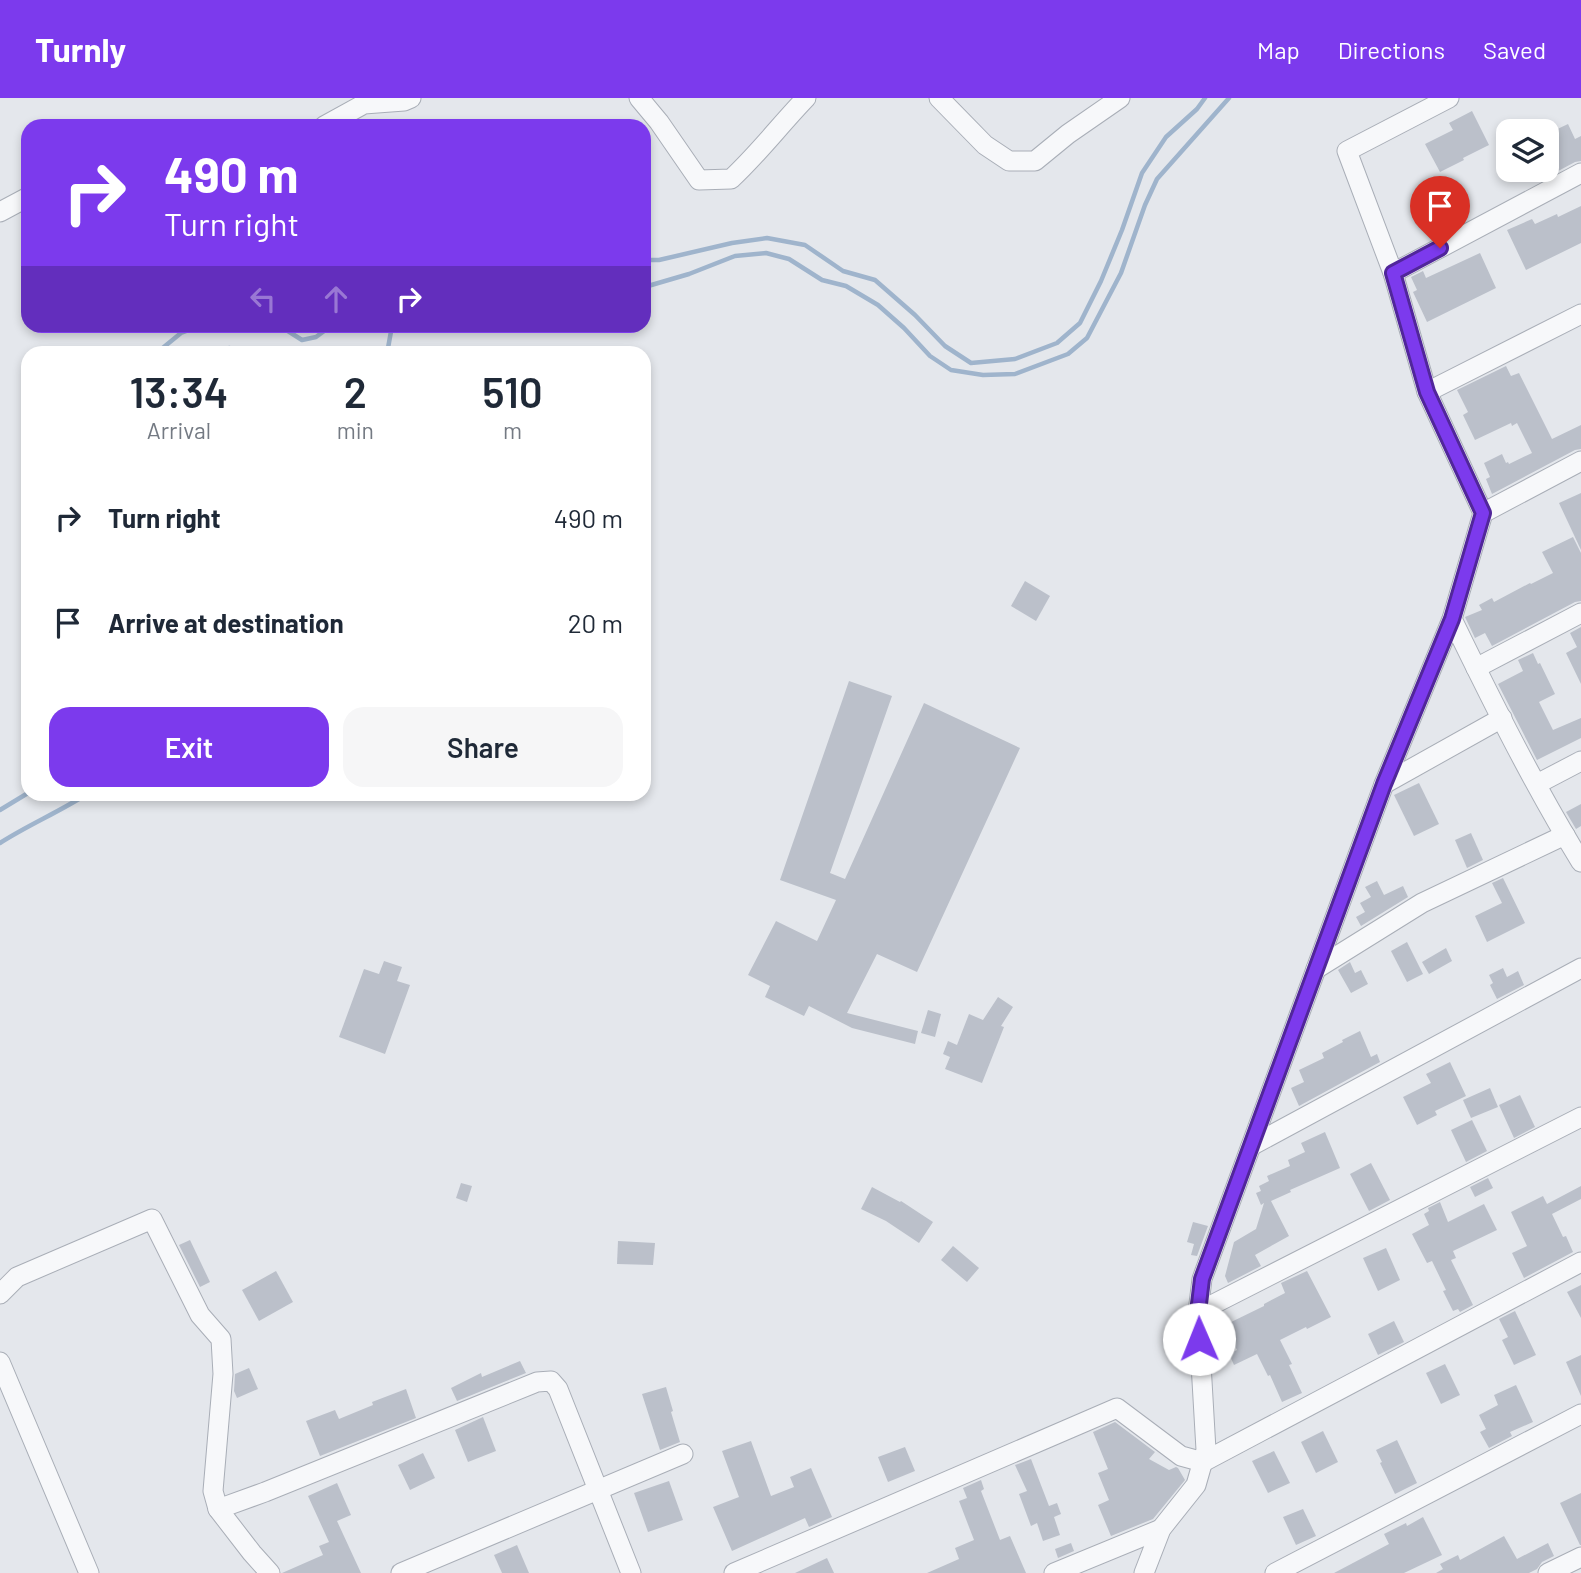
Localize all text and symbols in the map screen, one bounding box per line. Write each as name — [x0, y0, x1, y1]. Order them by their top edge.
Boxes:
text: Turnly — [35, 29, 126, 69]
text: Map — [1257, 35, 1300, 64]
text: Directions — [1338, 35, 1445, 64]
text: Saved — [1483, 35, 1546, 64]
map controls — [1496, 119, 1559, 182]
button: layers — [1496, 119, 1559, 182]
text: 490 m — [164, 144, 298, 203]
icon: right — [49, 147, 140, 238]
pin — [1410, 176, 1470, 248]
icon: arrive — [1421, 187, 1459, 225]
text: Turn right — [164, 204, 299, 242]
icon: left — [244, 280, 282, 318]
icon: ahead — [317, 280, 355, 318]
icon: right — [390, 280, 428, 318]
text: 13:34 — [129, 366, 228, 416]
text: 2 — [344, 366, 367, 416]
text: 510 — [482, 366, 543, 416]
text: Arrival — [147, 416, 211, 444]
text: min — [337, 416, 374, 444]
text: m — [503, 416, 522, 444]
icon: right — [49, 499, 87, 537]
text: Turn right — [108, 502, 221, 533]
text: 490 m — [554, 502, 623, 533]
icon: arrive — [49, 604, 87, 642]
text: Arrive at destination — [108, 607, 344, 638]
text: 20 m — [568, 607, 623, 638]
button: Exit — [49, 707, 329, 787]
button: Share — [343, 707, 623, 787]
position arrow — [1162, 1302, 1236, 1376]

